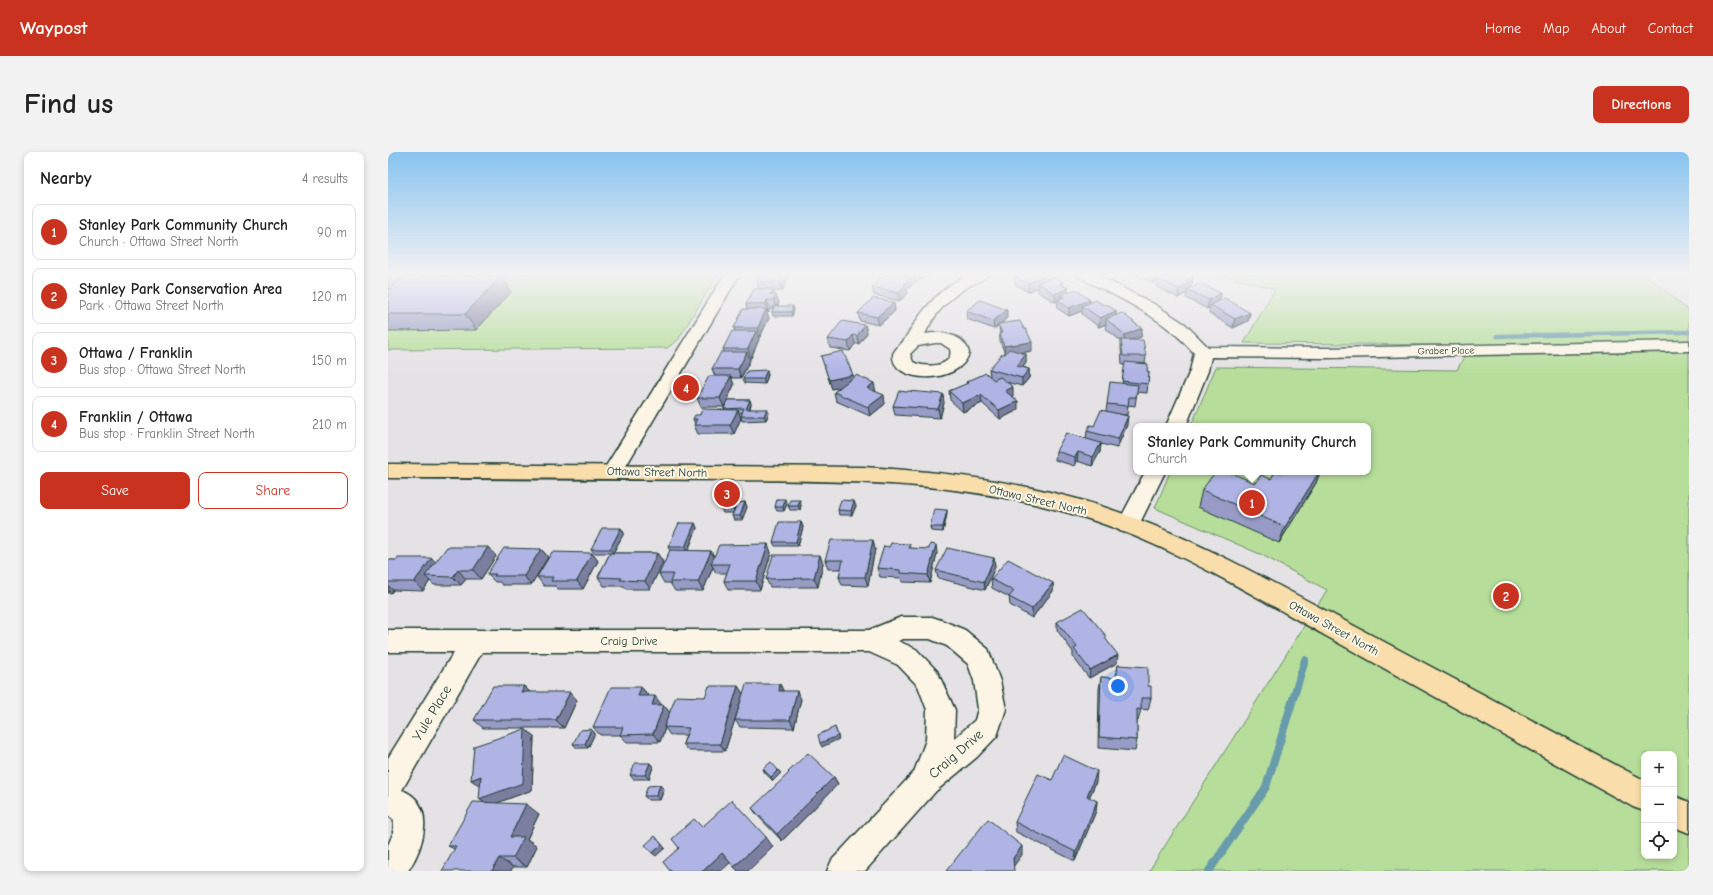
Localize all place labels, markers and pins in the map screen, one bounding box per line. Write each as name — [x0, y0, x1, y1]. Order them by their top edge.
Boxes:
pin: 4 — [673, 373, 699, 403]
pin: 3 — [714, 479, 740, 509]
pin: 1 — [1239, 488, 1265, 518]
pin: 2 — [1493, 581, 1519, 611]

